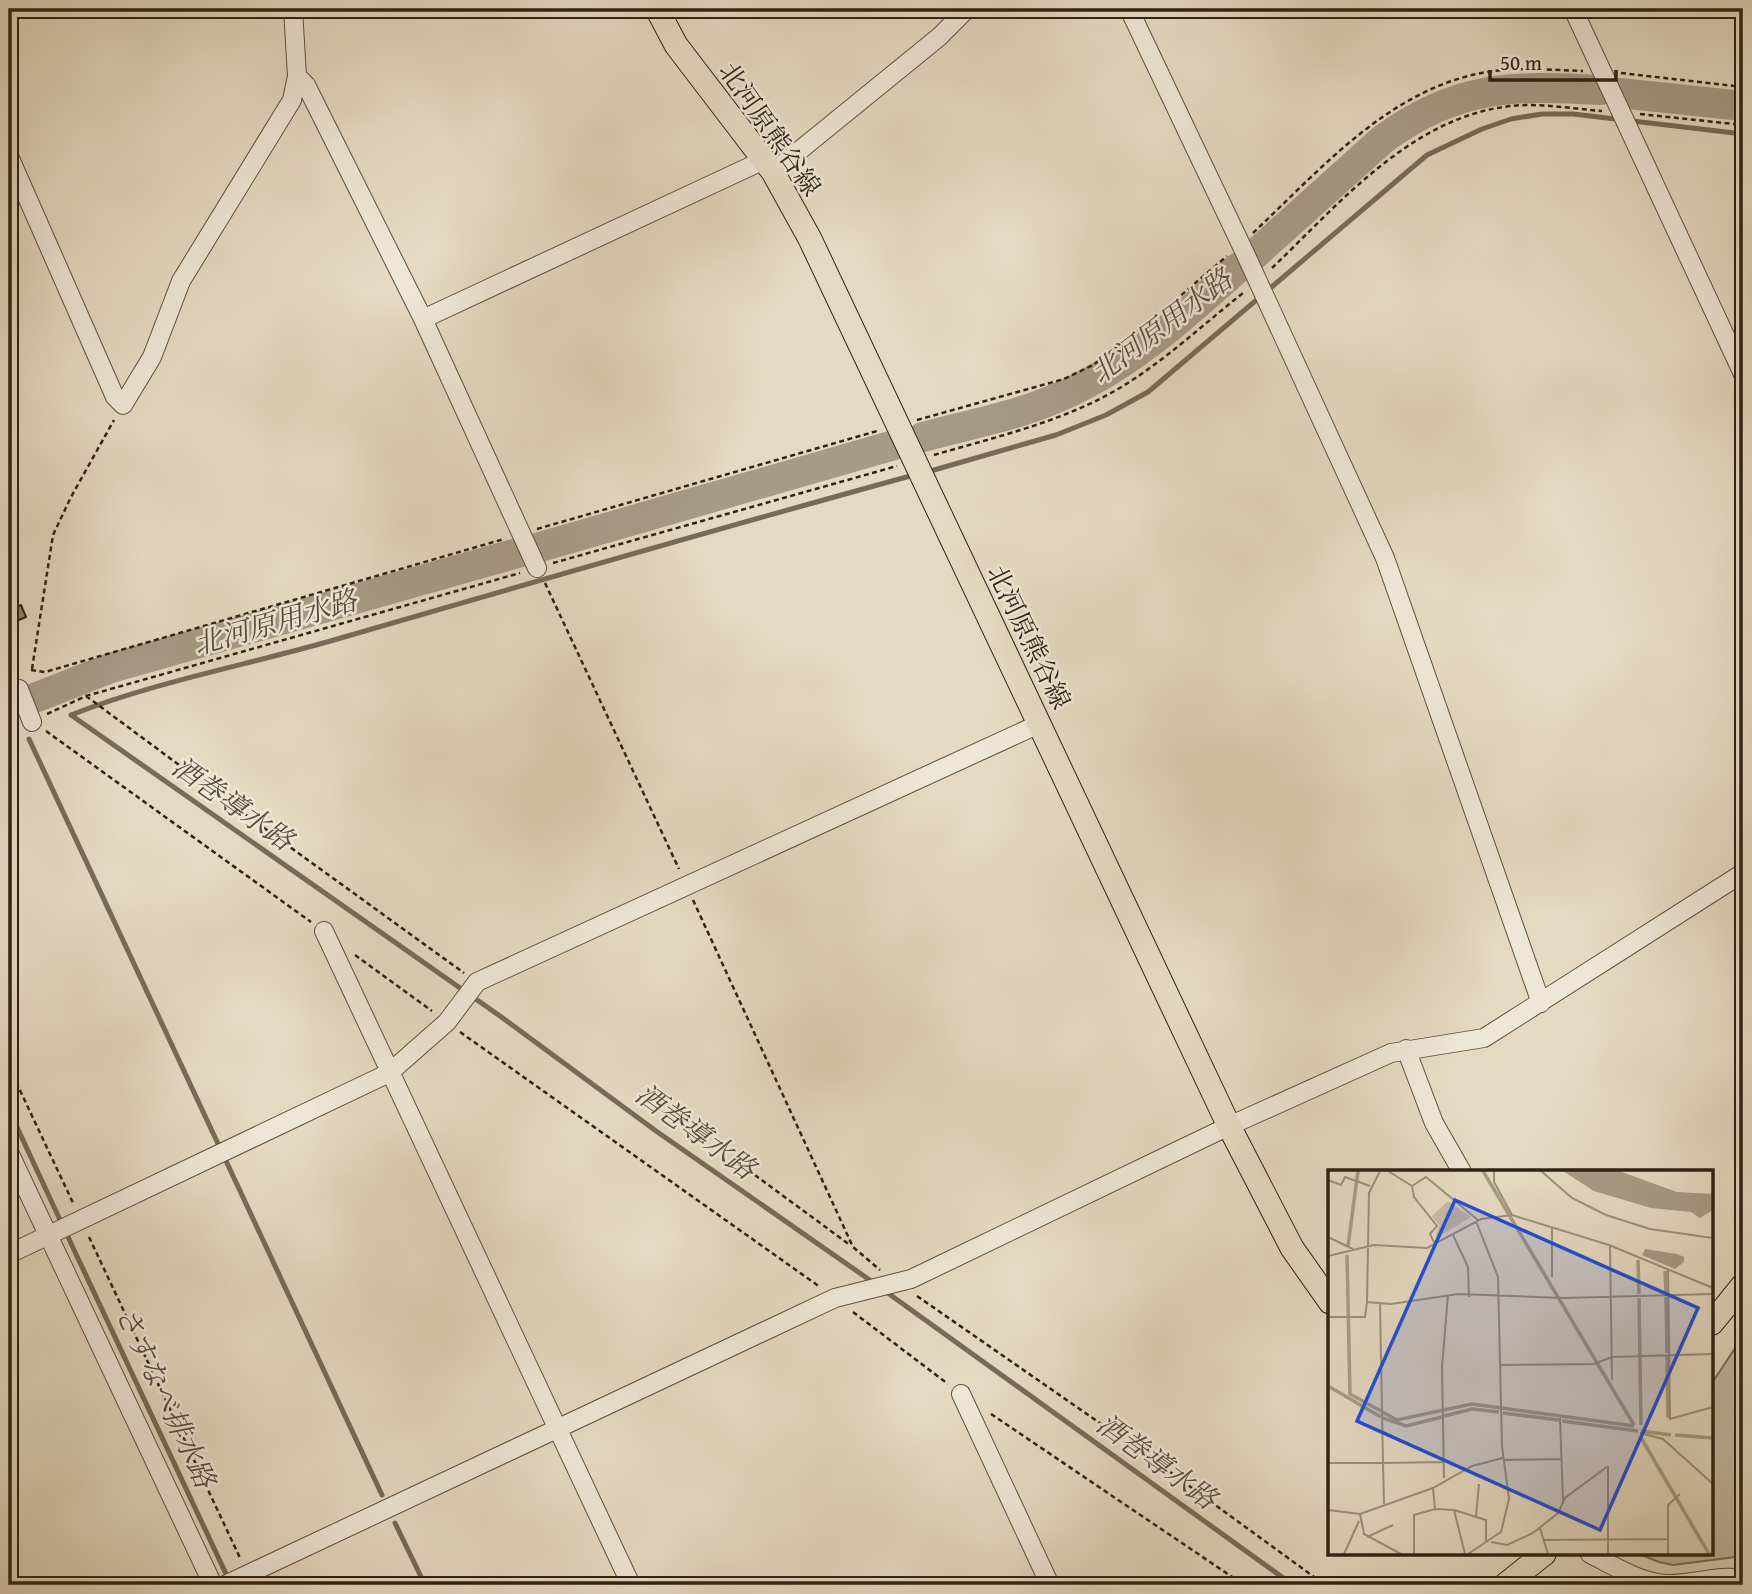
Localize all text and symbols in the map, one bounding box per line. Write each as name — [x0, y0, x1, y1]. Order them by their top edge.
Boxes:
scale bar — [1490, 38, 1616, 82]
text: 50 m — [1500, 47, 1542, 78]
street label: 北河原熊谷線 — [710, 54, 831, 204]
water label: 北河原用水路 — [1081, 257, 1242, 393]
street label: 北河原熊谷線 — [978, 558, 1081, 715]
water label: 北河原用水路 — [188, 578, 363, 664]
water label: 酒巻導水路 — [164, 746, 304, 861]
water label: 酒巻導水路 — [628, 1073, 767, 1189]
inset map — [1328, 1170, 1714, 1556]
water label: さすなべ排水路 — [106, 1299, 227, 1496]
water label: 酒巻導水路 — [1089, 1403, 1228, 1519]

